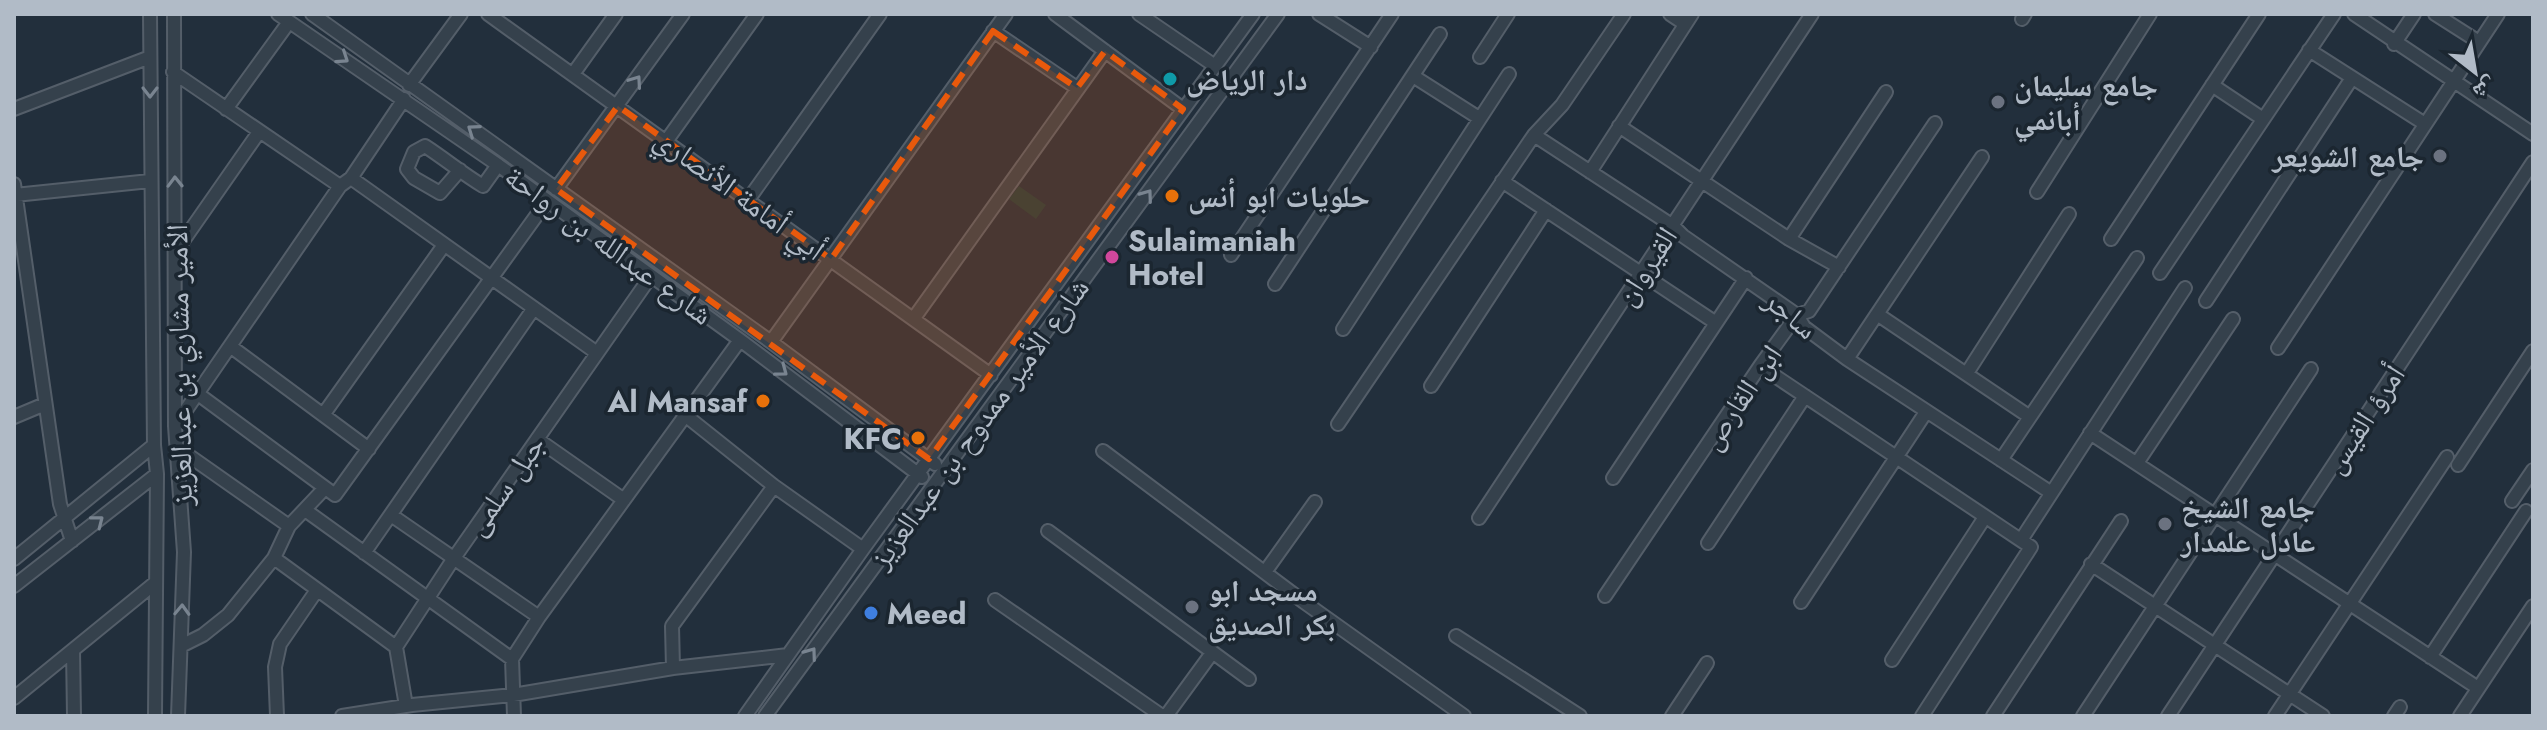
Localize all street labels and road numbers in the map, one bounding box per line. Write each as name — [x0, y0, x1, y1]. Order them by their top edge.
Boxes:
street label: أبي أمامة الأنصاري — [644, 117, 834, 273]
street label: شارع عبدالله بن رواحة — [496, 155, 722, 335]
street label: القيروان — [1604, 218, 1688, 314]
street label: الأمير مشاري بن عبدالعزيز — [155, 224, 206, 507]
street label: شارع الأمير ممدوح بن عبدالعزيز — [858, 269, 1099, 578]
street label: ساجر — [1754, 278, 1827, 349]
street label: ابن القارص — [1690, 336, 1792, 458]
street label: أمرؤ القيس — [2313, 356, 2415, 482]
street label: جبل سلمى — [455, 426, 555, 544]

